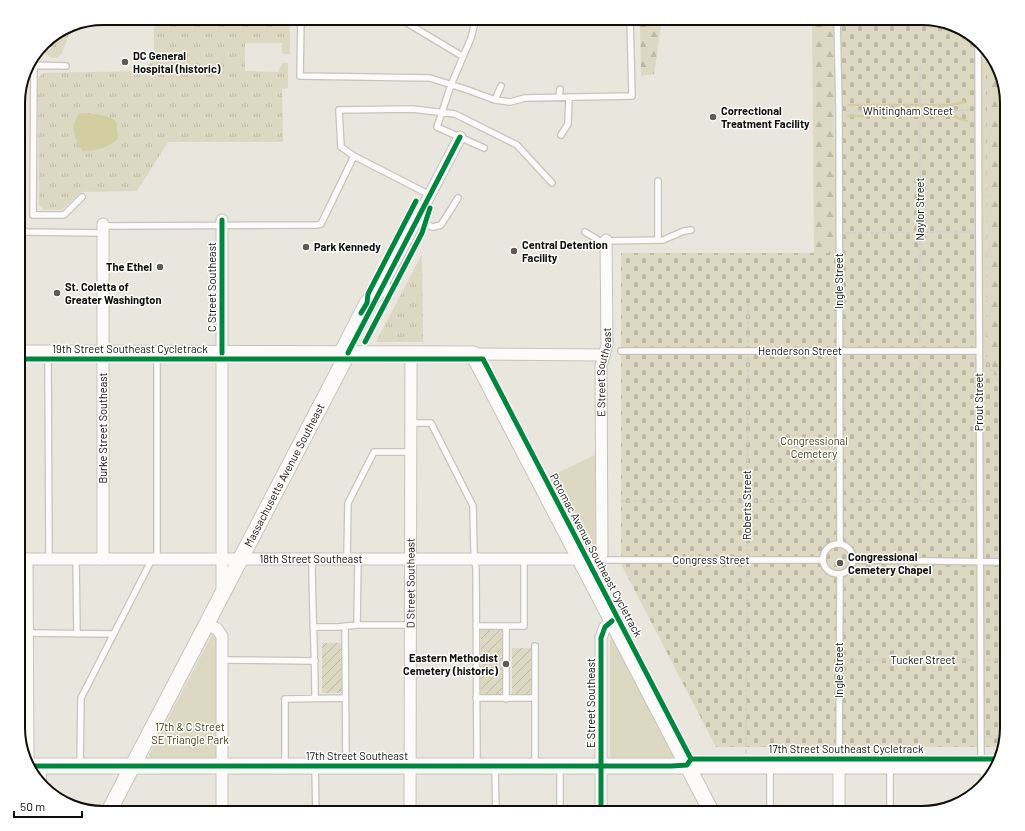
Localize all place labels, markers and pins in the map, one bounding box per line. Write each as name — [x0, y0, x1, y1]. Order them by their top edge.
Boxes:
place label: DC General Hospital (historic) — [133, 49, 221, 75]
marker: DC General Hospital (historic) — [120, 57, 130, 67]
place label: Correctional Treatment Facility — [721, 104, 810, 130]
marker: Correctional Treatment Facility — [708, 112, 718, 122]
place label: Central Detention Facility — [522, 238, 608, 264]
place label: Park Kennedy — [314, 240, 381, 253]
marker: Park Kennedy — [301, 242, 311, 252]
marker: Central Detention Facility — [509, 246, 519, 256]
place label: The Ethel — [106, 260, 152, 273]
marker: The Ethel — [155, 262, 165, 272]
place label: St. Coletta of Greater Washington — [65, 280, 161, 306]
marker: St. Coletta of Greater Washington — [52, 288, 62, 298]
place label: Congressional Cemetery Chapel — [848, 550, 932, 576]
marker: Congressional Cemetery Chapel — [835, 558, 845, 568]
place label: Eastern Methodist Cemetery (historic) — [403, 651, 498, 677]
marker: Eastern Methodist Cemetery (historic) — [501, 659, 511, 669]

